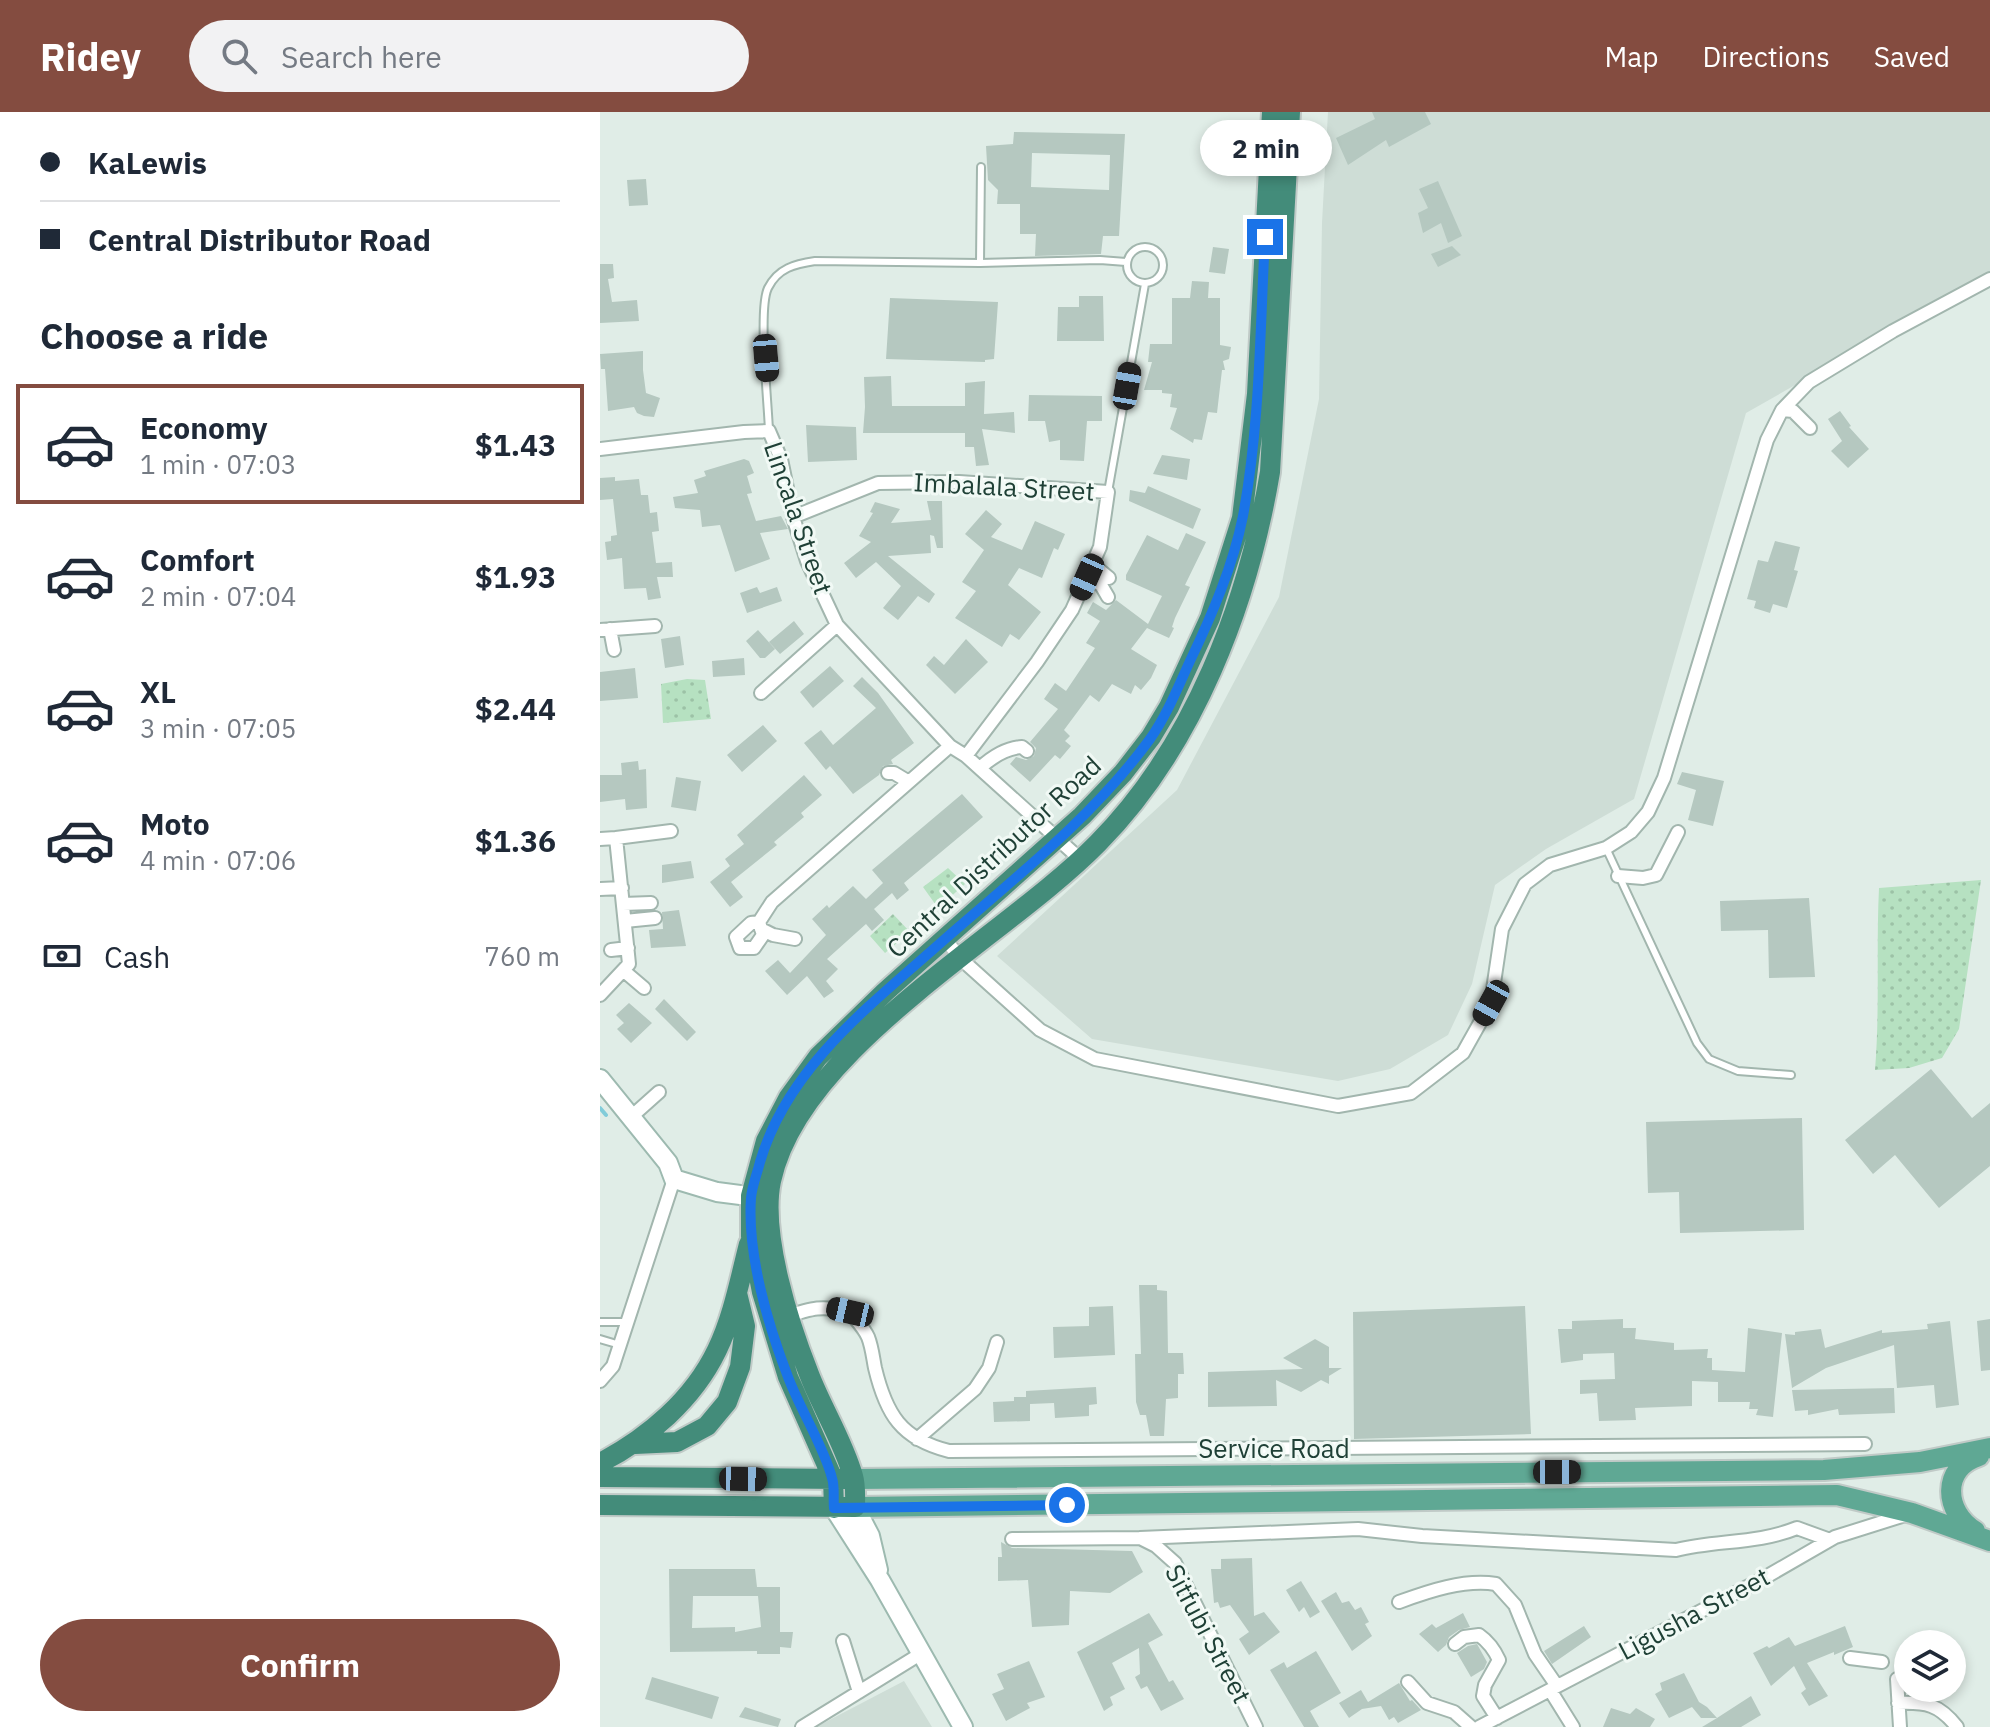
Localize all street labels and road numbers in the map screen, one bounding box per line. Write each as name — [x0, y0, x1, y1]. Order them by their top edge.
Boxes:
street label: Lincala Street — [757, 437, 841, 599]
street label: Imbalala Street — [913, 464, 1096, 508]
street label: Central Distributor Road — [879, 748, 1108, 965]
street label: Service Road — [1198, 1431, 1350, 1465]
street label: Sitfubi Street — [1158, 1558, 1260, 1709]
street label: Ligusha Street — [1612, 1559, 1775, 1667]

